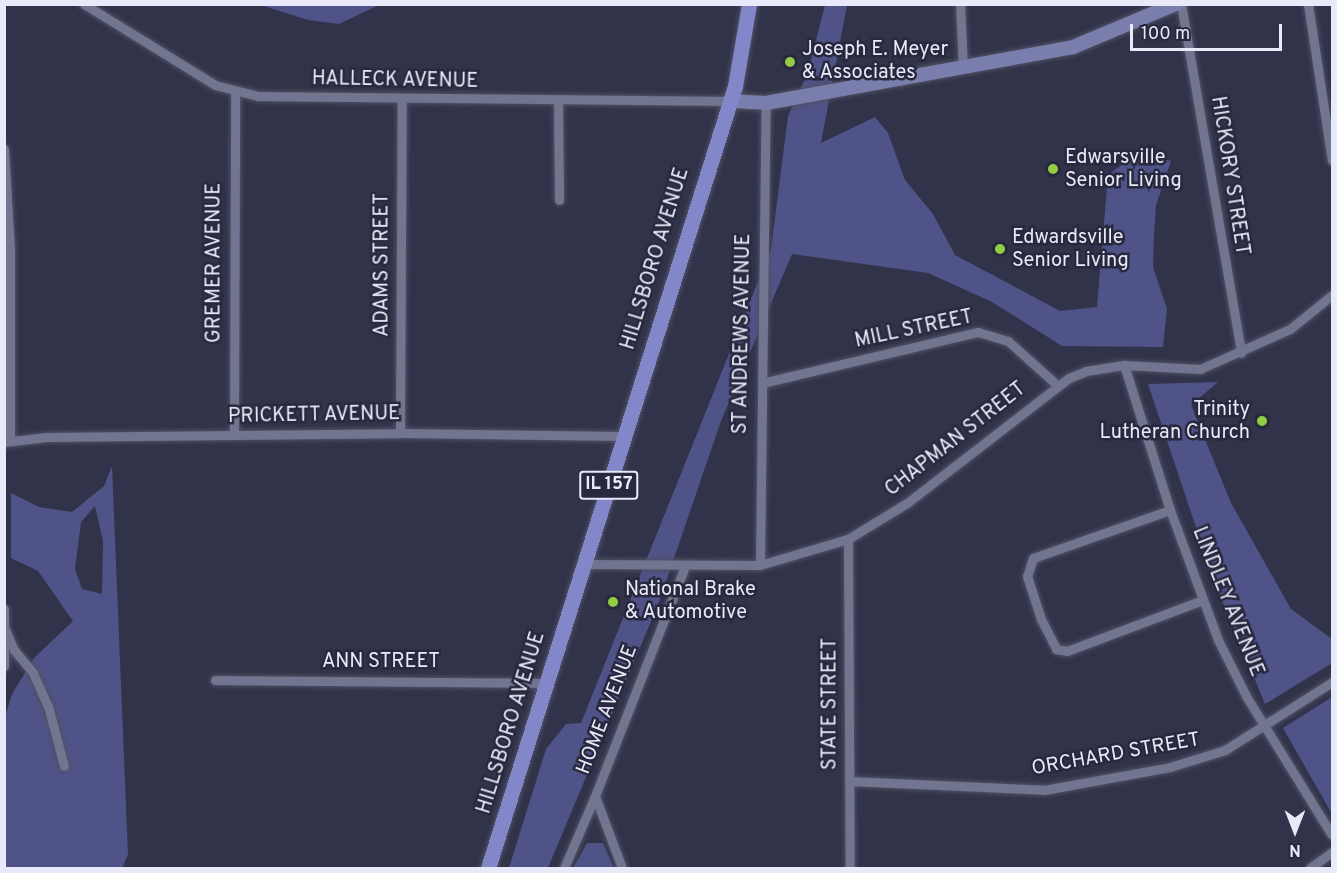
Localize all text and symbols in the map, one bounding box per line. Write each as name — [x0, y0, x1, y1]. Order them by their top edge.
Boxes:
scale bar — [1133, 12, 1284, 50]
text: 100 m — [1141, 23, 1190, 46]
place label: Joseph E. Meyer & Associates — [802, 39, 948, 86]
marker: Joseph E. Meyer & Associates — [783, 55, 797, 69]
street label: HALLECK AVENUE — [311, 68, 479, 94]
street label: HICKORY STREET — [1204, 94, 1254, 258]
place label: Edwarsville Senior Living — [1065, 146, 1182, 193]
marker: Edwarsville Senior Living — [1046, 162, 1060, 176]
street label: HILLSBORO AVENUE — [617, 165, 695, 353]
street label: GREMER AVENUE — [203, 183, 227, 343]
street label: ADAMS STREET — [371, 193, 395, 337]
place label: Edwardsville Senior Living — [1012, 226, 1129, 273]
street label: ST ANDREWS AVENUE — [729, 232, 757, 436]
marker: Edwardsville Senior Living — [993, 242, 1007, 256]
street label: MILL STREET — [853, 306, 975, 354]
street label: CHAPMAN STREET — [881, 378, 1031, 502]
place label: Trinity Lutheran Church — [1100, 398, 1250, 445]
street label: PRICKETT AVENUE — [227, 402, 401, 430]
marker: Trinity Lutheran Church — [1255, 414, 1269, 428]
road number: IL 157 — [579, 470, 639, 500]
street label: LINDLEY AVENUE — [1186, 523, 1268, 681]
place label: National Brake & Automotive — [625, 578, 756, 625]
marker: National Brake & Automotive — [606, 595, 620, 609]
street label: HILLSBORO AVENUE — [473, 629, 551, 817]
street label: STATE STREET — [819, 638, 843, 770]
street label: HOME AVENUE — [572, 642, 644, 778]
street label: ANN STREET — [322, 650, 440, 674]
street label: ORCHARD STREET — [1030, 728, 1202, 782]
north arrow — [1265, 801, 1325, 861]
text: N — [1289, 839, 1301, 859]

